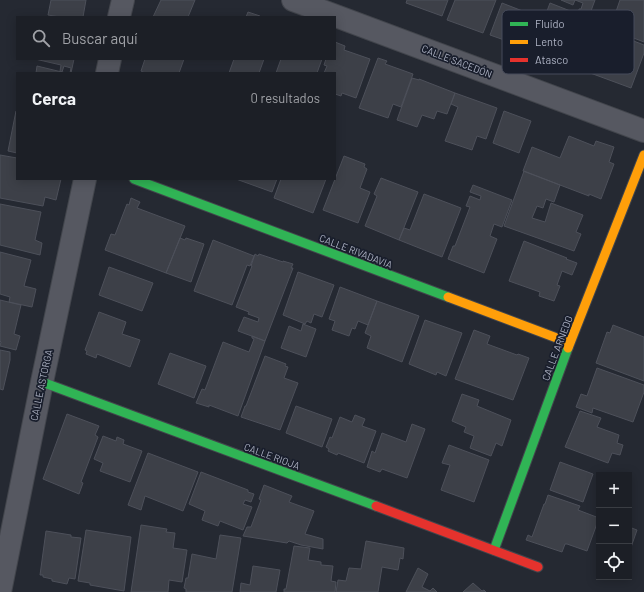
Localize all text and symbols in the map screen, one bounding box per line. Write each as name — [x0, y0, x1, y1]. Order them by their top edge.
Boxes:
legend — [502, 10, 634, 74]
search box — [16, 16, 336, 60]
text: Fluido — [535, 17, 564, 30]
icon: search — [30, 27, 52, 49]
text: Buscar aquí — [62, 29, 138, 47]
text: Lento — [535, 35, 563, 48]
street label: CALLE SACEDÓN — [420, 42, 494, 80]
text: Atasco — [535, 53, 568, 66]
text: Cerca — [32, 88, 76, 108]
text: 0 resultados — [251, 90, 320, 106]
street label: CALLE RIVADAVIA — [318, 232, 394, 270]
street label: CALLE ARNEDO — [539, 314, 575, 382]
street label: CALLE ASTORGA — [28, 348, 54, 422]
street label: CALLE RIOJA — [242, 440, 302, 472]
map controls — [596, 472, 632, 580]
button: + — [596, 472, 632, 508]
button: − — [596, 508, 632, 544]
button: locate — [596, 544, 632, 580]

